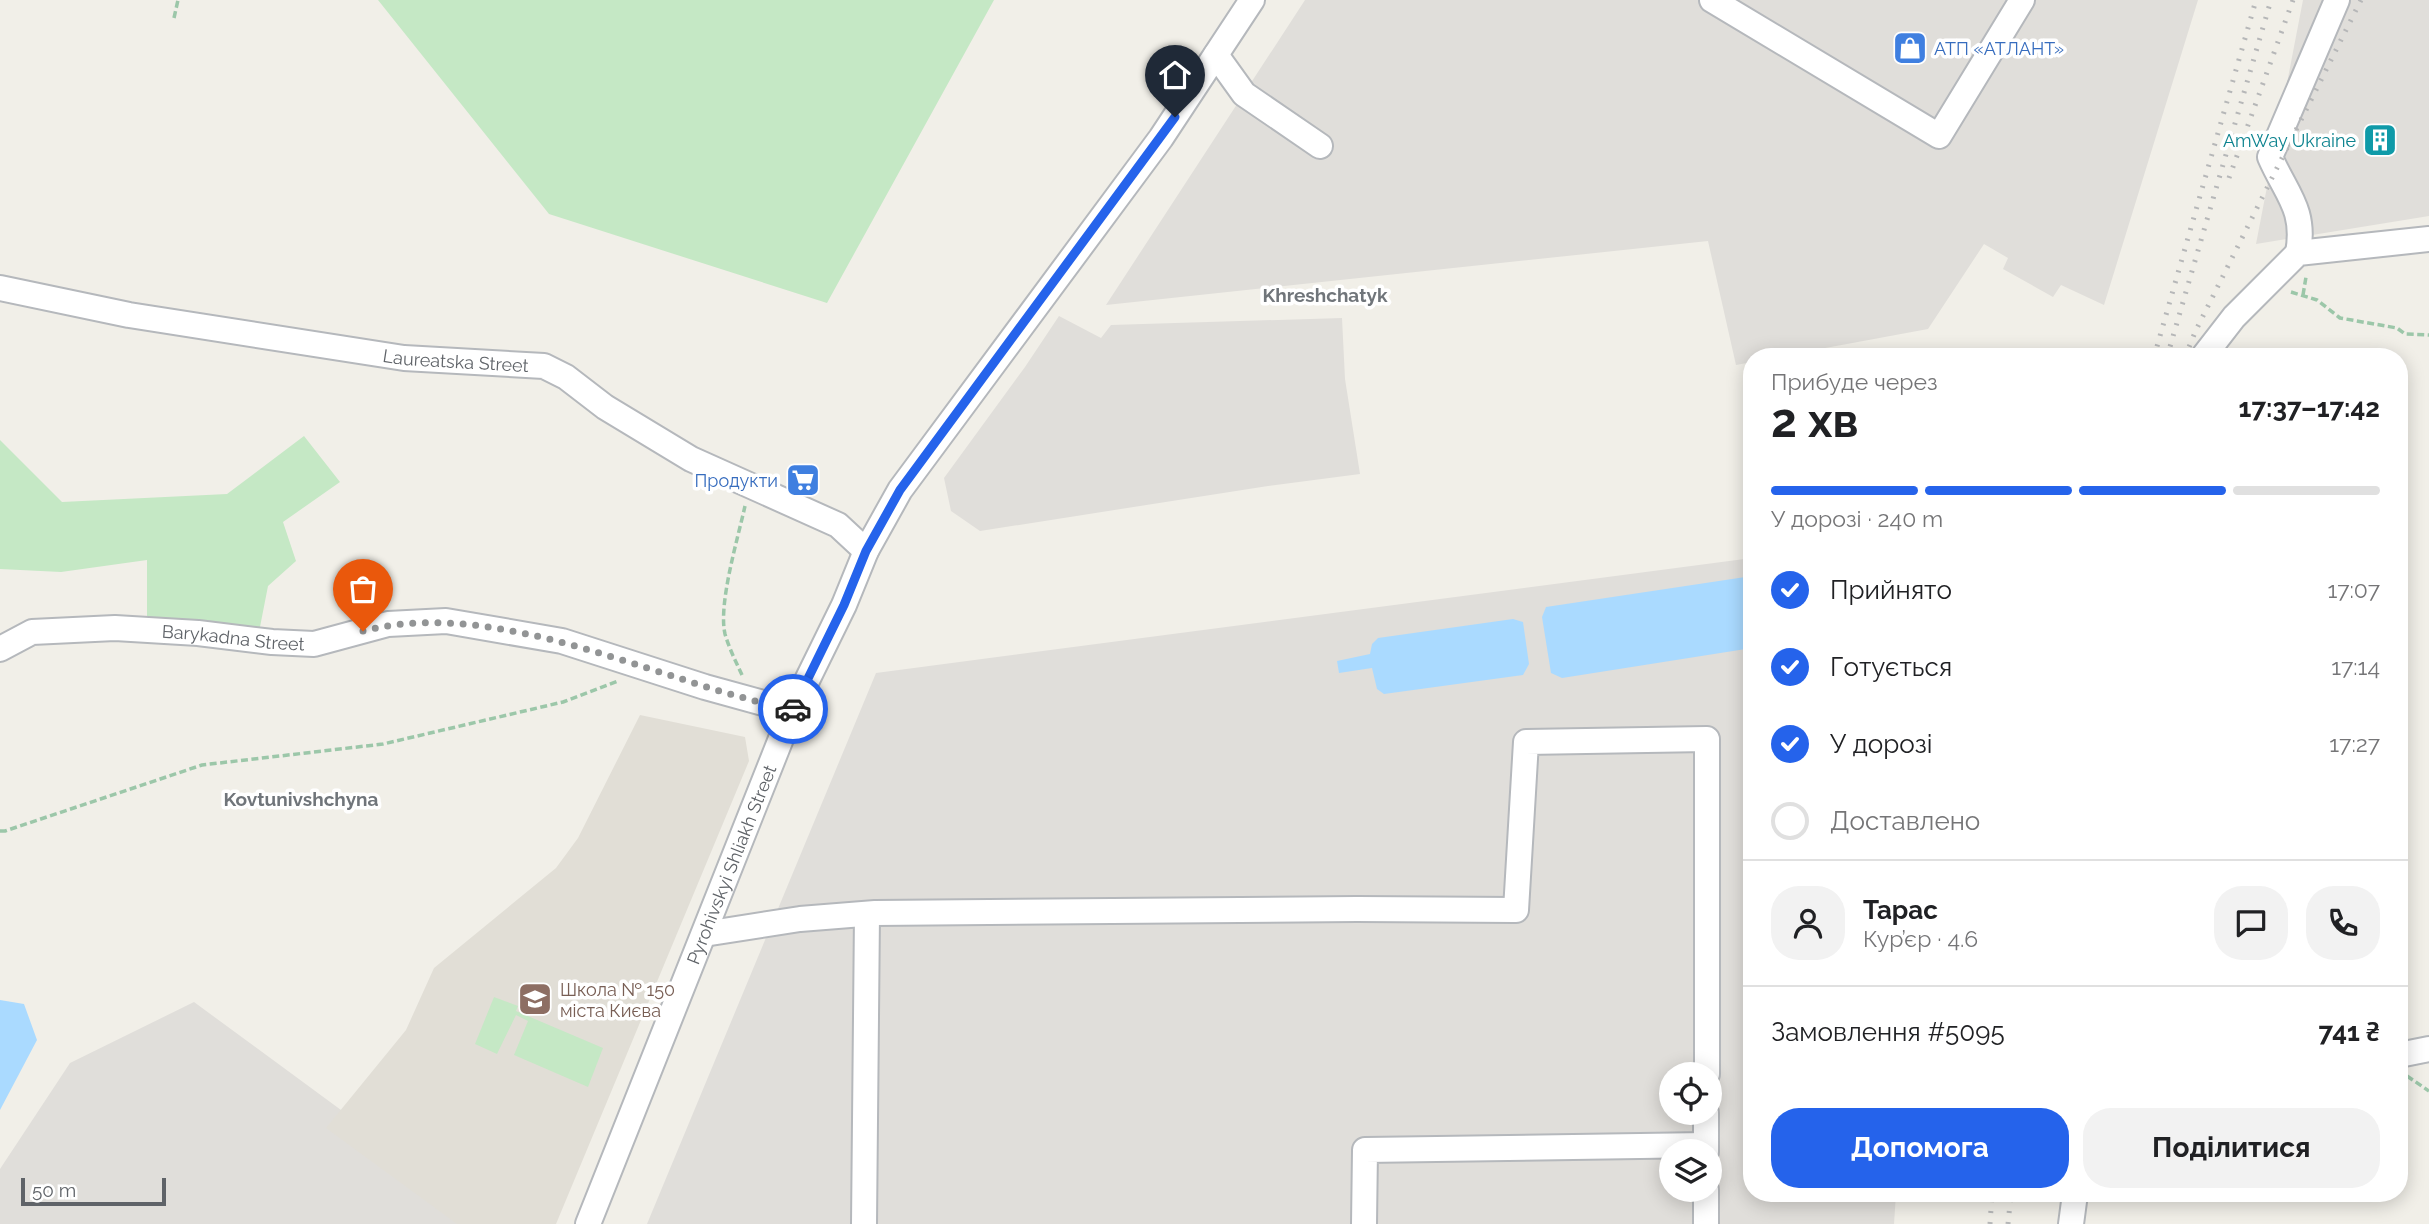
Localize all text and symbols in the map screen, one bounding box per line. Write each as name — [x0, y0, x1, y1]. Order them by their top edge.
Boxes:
shop icon: АТП «АТЛАНТ» — [1891, 29, 1929, 67]
place label: АТП «АТЛАНТ» — [1934, 38, 2064, 59]
pin — [1145, 45, 1205, 117]
icon: home — [1156, 56, 1194, 94]
building icon: AmWay Ukraine — [2361, 121, 2399, 159]
place label: AmWay Ukraine — [2223, 130, 2356, 151]
district label: Khreshchatyk — [1263, 284, 1388, 306]
street label: Laureatska Street — [382, 344, 529, 376]
text: Прибуде через — [1771, 368, 1938, 395]
text: 17:37–17:42 — [2239, 393, 2380, 423]
text: 2 хв — [1771, 394, 1858, 448]
supermarket icon: Продукти — [784, 461, 822, 499]
place label: Продукти — [694, 470, 778, 491]
text: У дорозі · 240 m — [1771, 505, 1943, 532]
pin — [333, 559, 393, 631]
icon: bag — [344, 570, 382, 608]
icon: check — [1771, 571, 1809, 609]
text: Прийнято — [1830, 575, 1952, 605]
text: 17:07 — [2327, 576, 2380, 603]
street label: Barykadna Street — [161, 620, 305, 654]
icon: check — [1771, 648, 1809, 686]
text: Готується — [1830, 652, 1952, 682]
text: 17:14 — [2331, 653, 2380, 680]
courier — [758, 674, 828, 744]
icon: car — [774, 690, 812, 728]
icon: check — [1771, 725, 1809, 763]
text: У дорозі — [1830, 729, 1932, 759]
text: 17:27 — [2329, 730, 2380, 757]
street label: Pyrohivskyi Shliakh Street — [682, 762, 780, 967]
district label: Kovtunivshchyna — [224, 788, 379, 810]
text: Доставлено — [1830, 806, 1980, 836]
button: person — [1771, 886, 1845, 960]
button: chat — [2214, 886, 2288, 960]
button: phone — [2306, 886, 2380, 960]
text: Тарас — [1863, 895, 1938, 925]
text: Кур’єр · 4.6 — [1863, 925, 1978, 952]
place label: Школа № 150 міста Києва — [560, 979, 675, 1021]
school or university icon: Школа № 150 міста Києва — [516, 980, 554, 1018]
text: Замовлення #5095 — [1771, 1017, 2005, 1047]
text: 741 ₴ — [2319, 1017, 2380, 1047]
map controls — [1659, 1062, 1722, 1202]
button: locate — [1659, 1062, 1722, 1125]
button: Допомога — [1771, 1108, 2069, 1188]
button: Поділитися — [2083, 1108, 2380, 1188]
button: layers — [1659, 1139, 1722, 1202]
scale bar — [21, 1175, 166, 1207]
text: 50 m — [32, 1179, 76, 1201]

